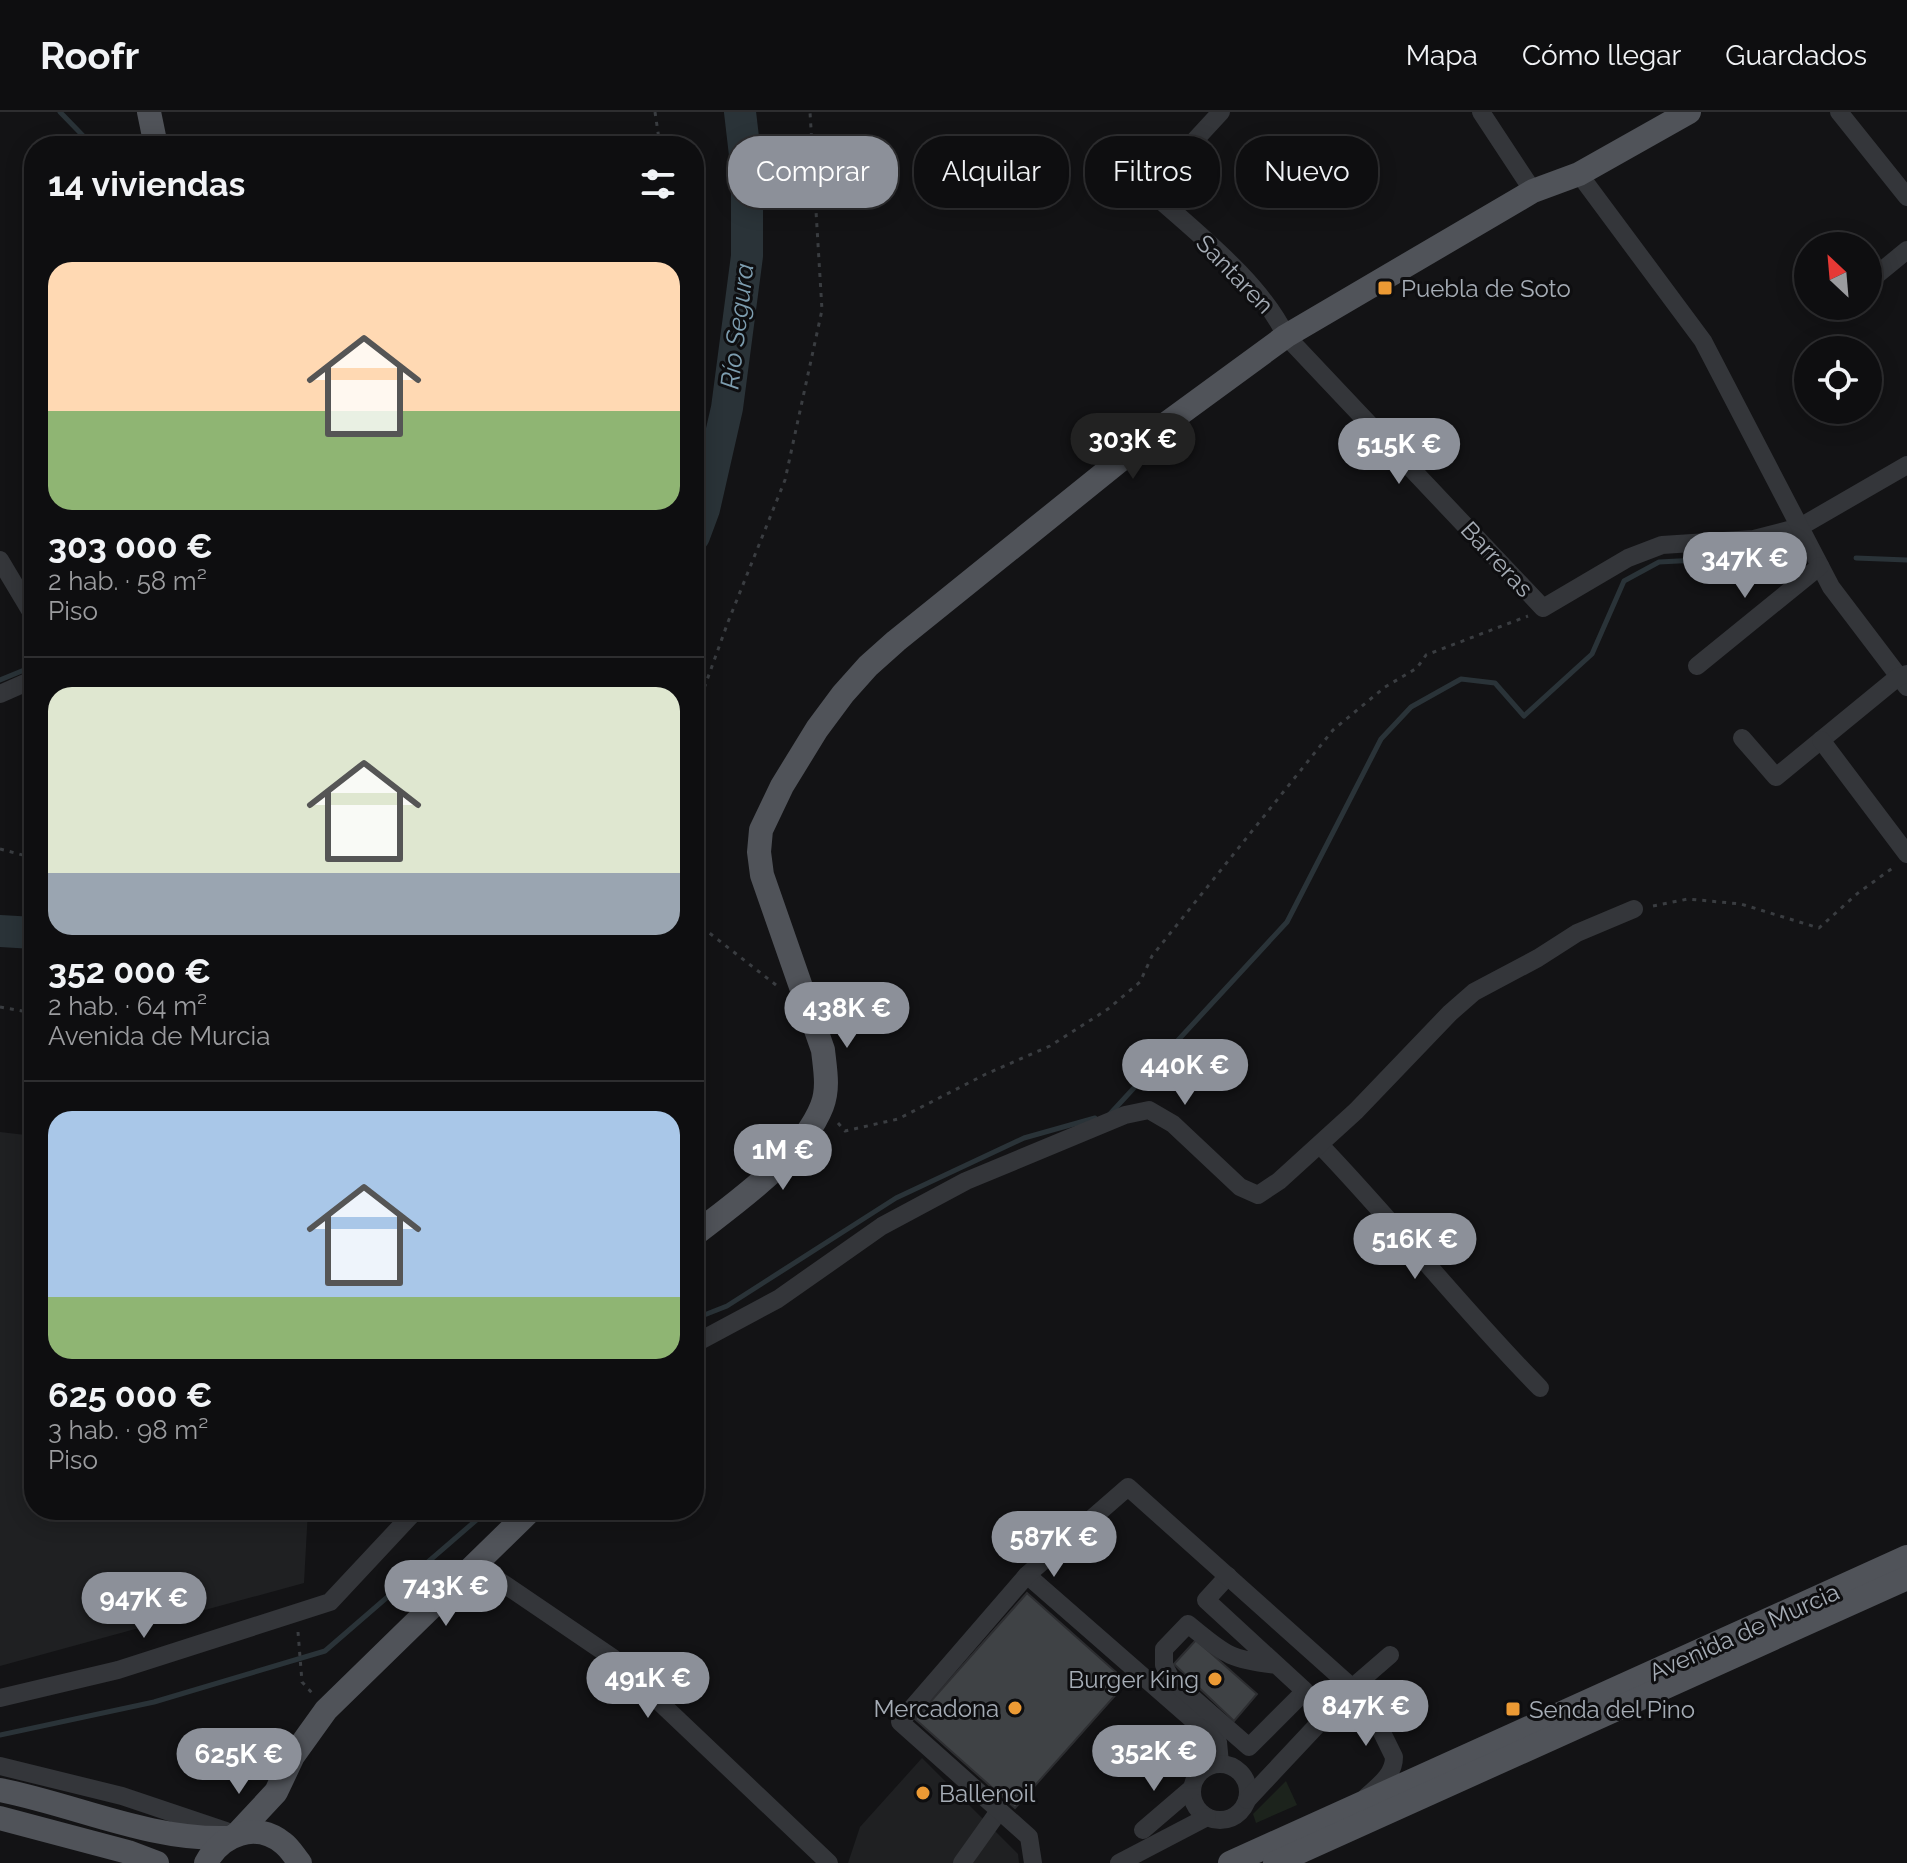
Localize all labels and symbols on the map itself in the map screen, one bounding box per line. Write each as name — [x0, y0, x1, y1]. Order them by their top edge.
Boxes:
street label: Santaren — [1190, 228, 1280, 320]
north arrow — [1794, 232, 1882, 320]
water label: Río Segura — [714, 261, 760, 391]
place label: Puebla de Soto — [1401, 274, 1571, 303]
marker: Puebla de Soto — [1376, 279, 1394, 297]
pin: 303K € — [1068, 413, 1198, 481]
pin: 515K € — [1334, 418, 1464, 486]
street label: Barreras — [1455, 515, 1539, 603]
pin: 347K € — [1680, 532, 1810, 600]
pin: 438K € — [782, 982, 912, 1050]
pin: 440K € — [1120, 1039, 1250, 1107]
pin: 1M € — [736, 1124, 830, 1192]
pin: 516K € — [1350, 1213, 1480, 1281]
pin: 587K € — [989, 1511, 1119, 1579]
pin: 743K € — [381, 1560, 511, 1628]
pin: 947K € — [79, 1572, 209, 1640]
street label: Avenida de Murcia — [1644, 1577, 1844, 1687]
pin: 491K € — [583, 1652, 713, 1720]
place label: Burger King — [1068, 1665, 1199, 1694]
marker: Burger King — [1206, 1670, 1224, 1688]
pin: 847K € — [1301, 1680, 1431, 1748]
place label: Mercadona — [873, 1694, 999, 1723]
place label: Senda del Pino — [1529, 1695, 1695, 1724]
marker: Mercadona — [1006, 1699, 1024, 1717]
marker: Senda del Pino — [1504, 1700, 1522, 1718]
pin: 352K € — [1089, 1725, 1219, 1793]
pin: 625K € — [174, 1728, 304, 1796]
place label: Ballenoil — [939, 1779, 1036, 1808]
marker: Ballenoil — [914, 1784, 932, 1802]

